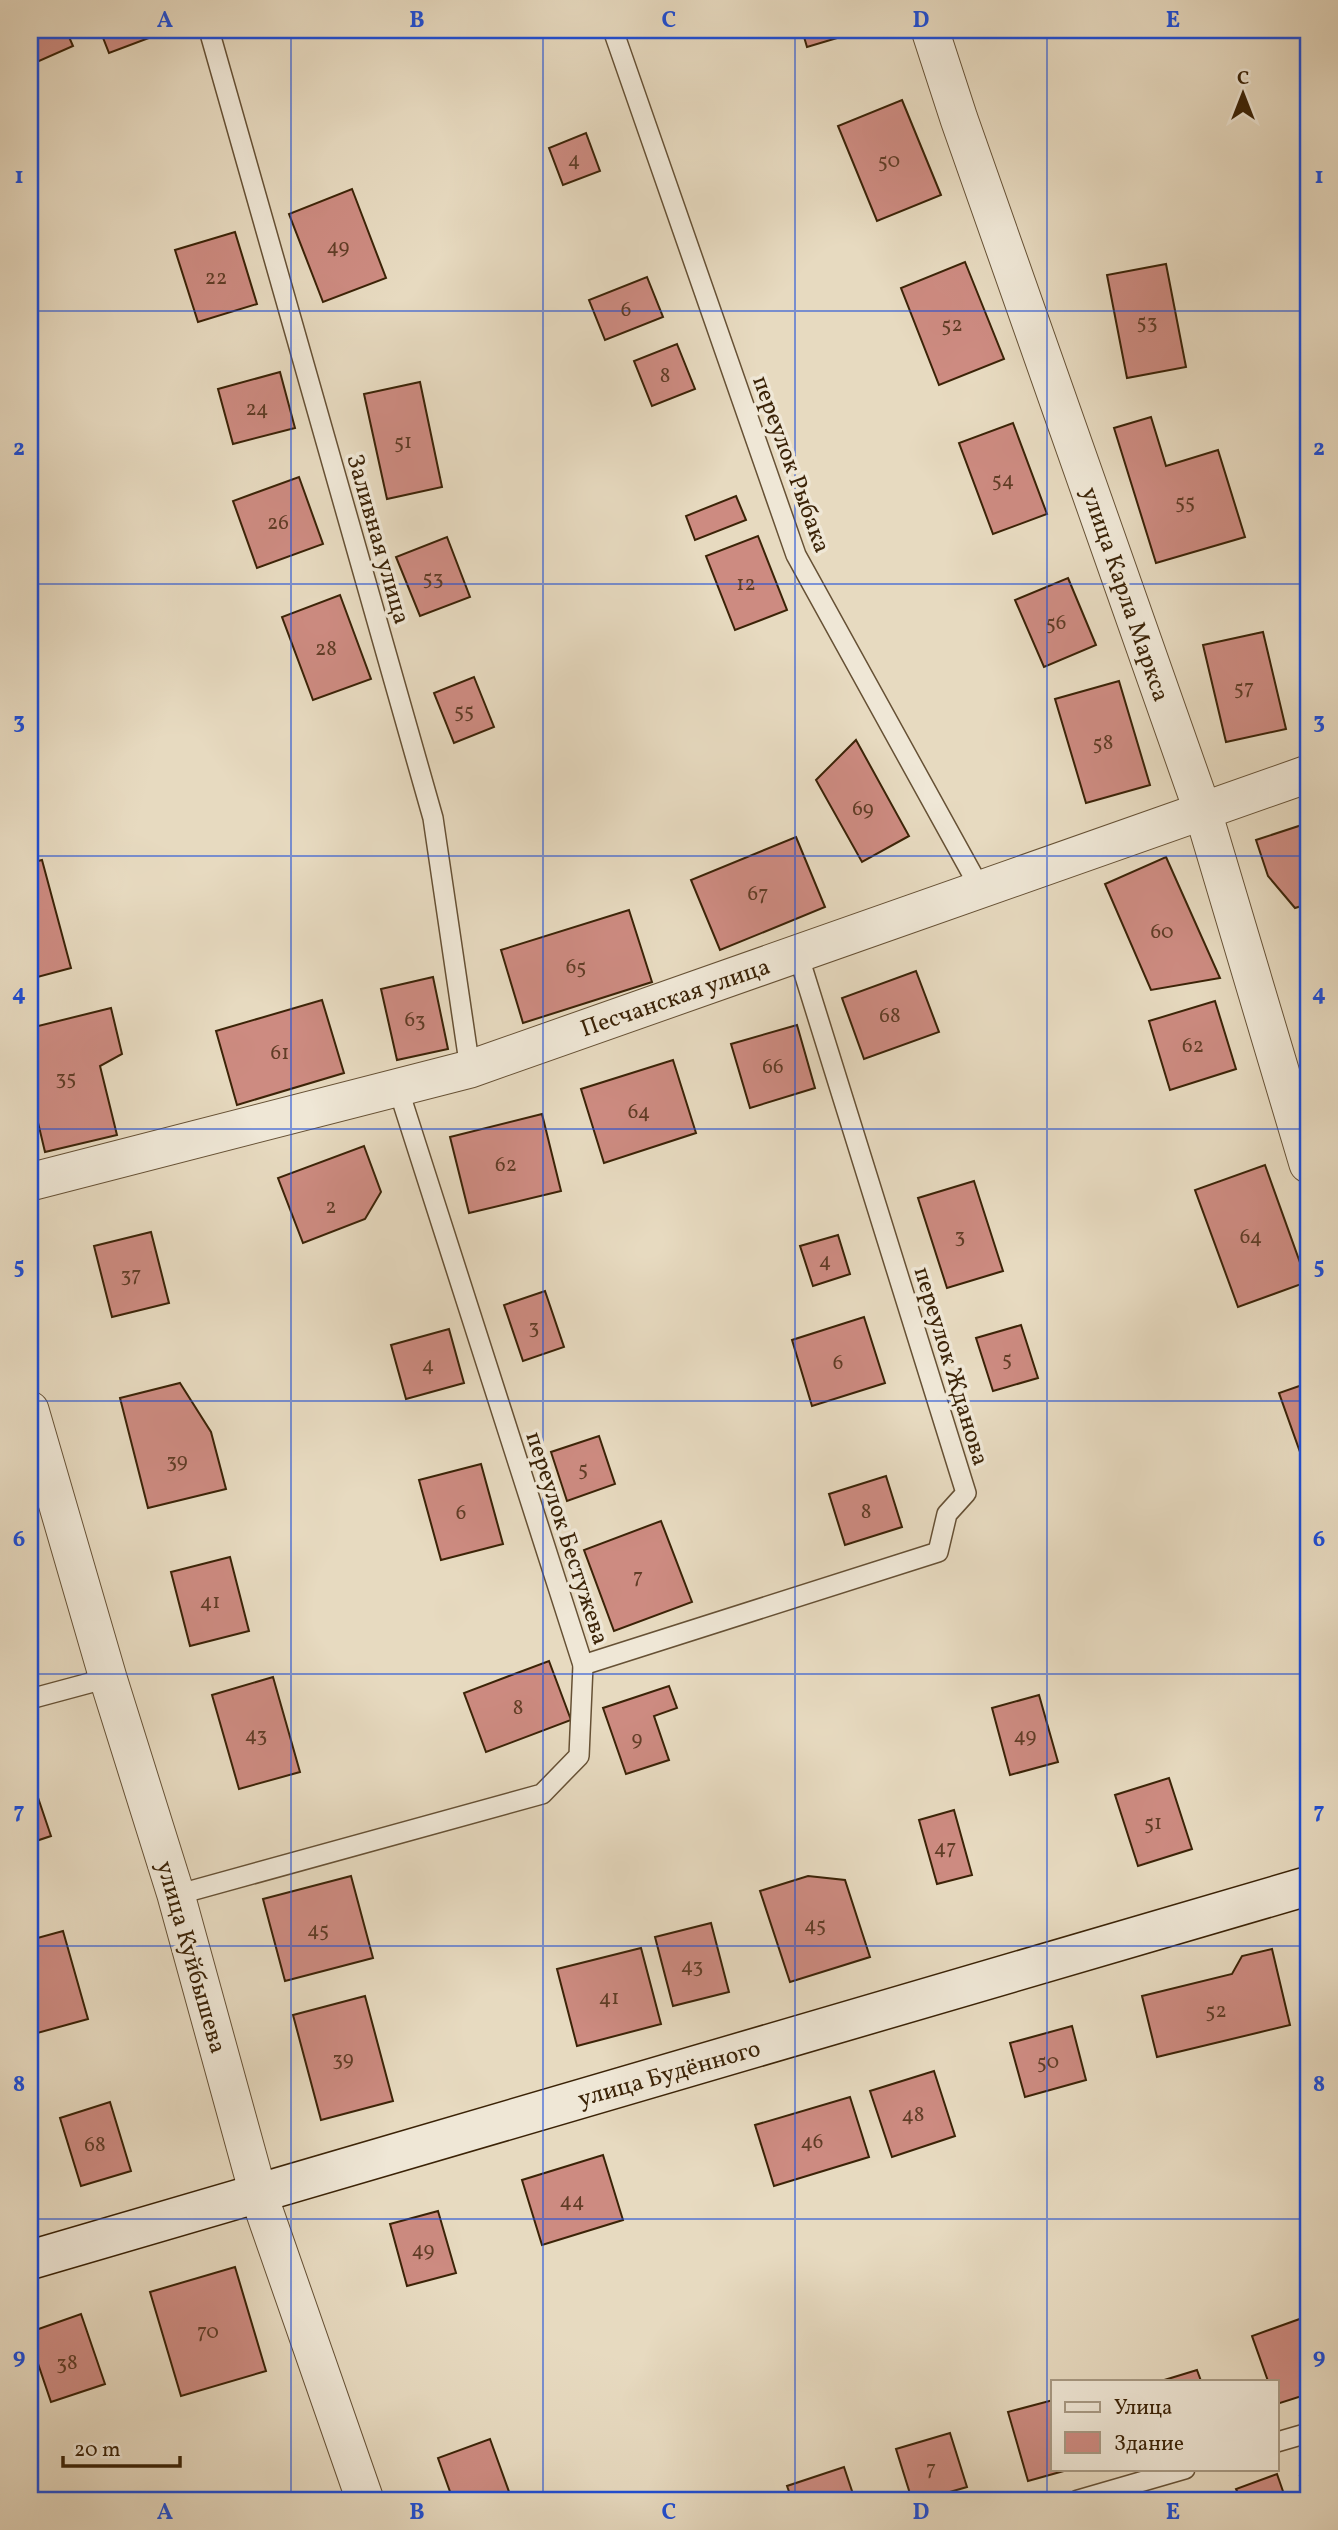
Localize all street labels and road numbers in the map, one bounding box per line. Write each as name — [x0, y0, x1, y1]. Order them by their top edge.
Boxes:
street label: переулок Рыбака — [742, 371, 838, 558]
street label: Заливная улица — [337, 451, 418, 629]
street label: улица Карла Маркса — [1071, 483, 1177, 707]
street label: Песчанская улица — [576, 951, 775, 1047]
street label: переулок Жданова — [904, 1263, 997, 1470]
street label: переулок Бестужева — [516, 1428, 617, 1650]
street label: улица Куйбышева — [146, 1857, 234, 2058]
street label: улица Будённого — [574, 2033, 765, 2117]

